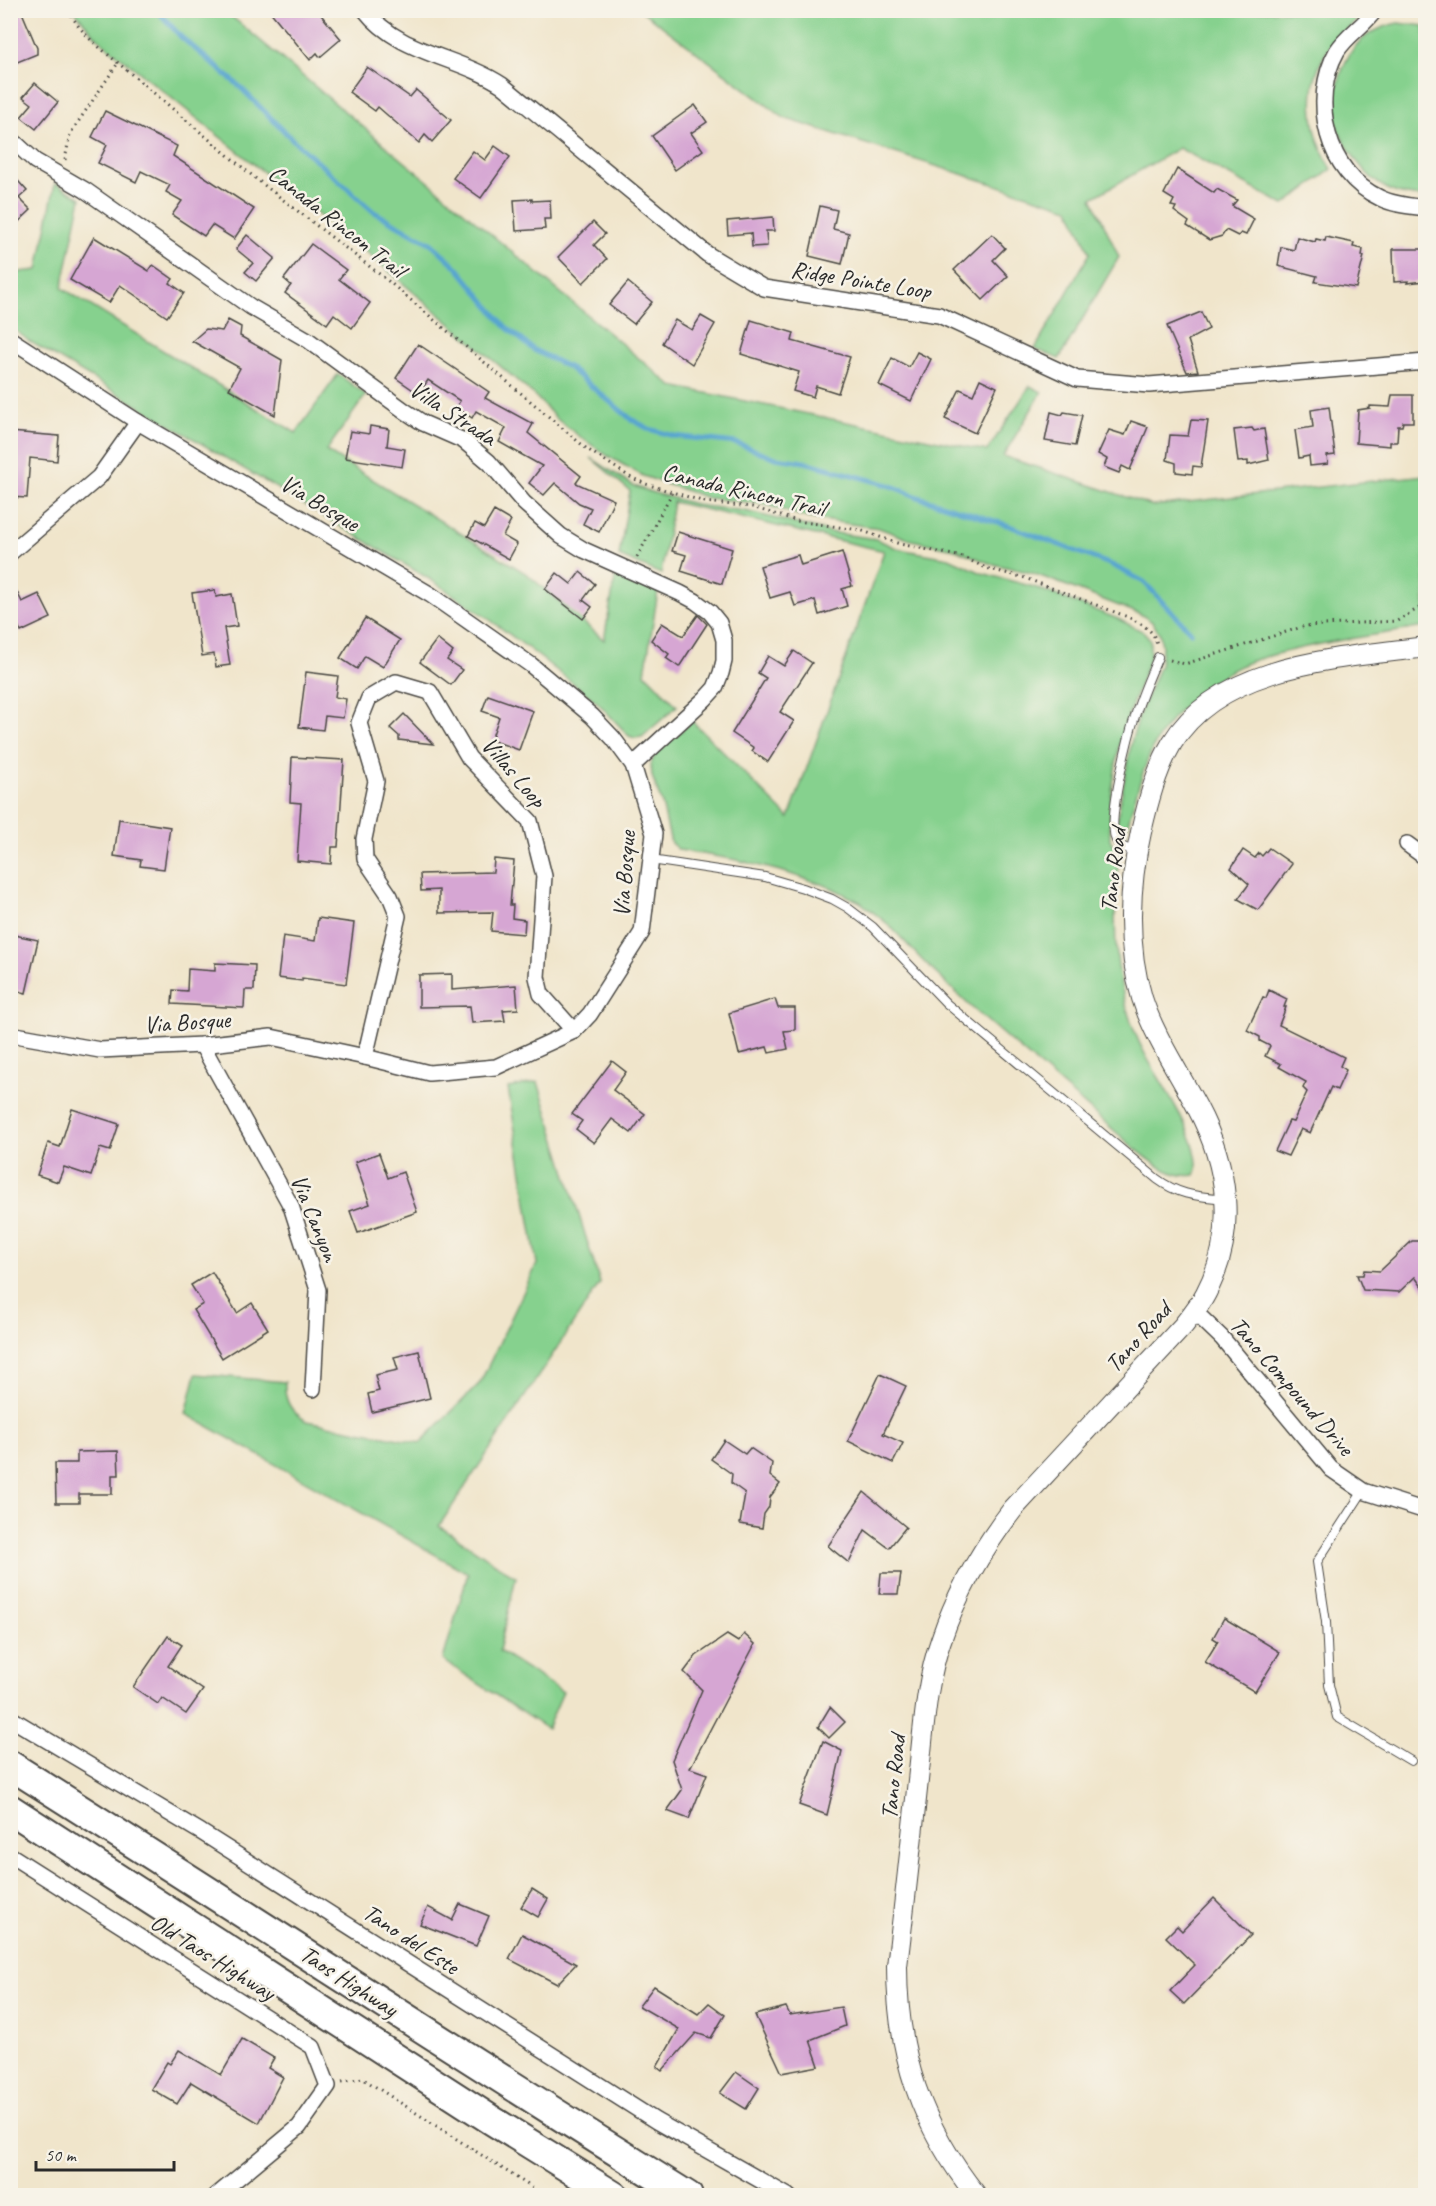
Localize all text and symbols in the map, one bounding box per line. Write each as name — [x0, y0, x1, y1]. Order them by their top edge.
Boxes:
street label: Canada Rincon Trail — [262, 158, 415, 286]
street label: Ridge Pointe Loop — [789, 254, 935, 306]
street label: Villa Strada — [404, 374, 503, 453]
street label: Canada Rincon Trail — [660, 457, 832, 524]
street label: Via Bosque — [275, 468, 367, 539]
street label: Villas Loop — [475, 730, 554, 814]
street label: Tano Road — [1093, 823, 1133, 914]
street label: Via Bosque — [606, 828, 642, 918]
street label: Via Bosque — [143, 1004, 233, 1040]
street label: Via Canyon — [284, 1170, 346, 1267]
street label: Tano Road — [1098, 1293, 1180, 1379]
street label: Tano Compound Drive — [1223, 1310, 1362, 1463]
street label: Tano Road — [874, 1730, 913, 1821]
street label: Tano del Este — [357, 1897, 466, 1982]
street label: Old Taos Highway — [145, 1907, 282, 2008]
street label: Taos Highway — [295, 1938, 405, 2025]
scale bar — [36, 2134, 174, 2172]
text: 50 m — [45, 2144, 78, 2166]

